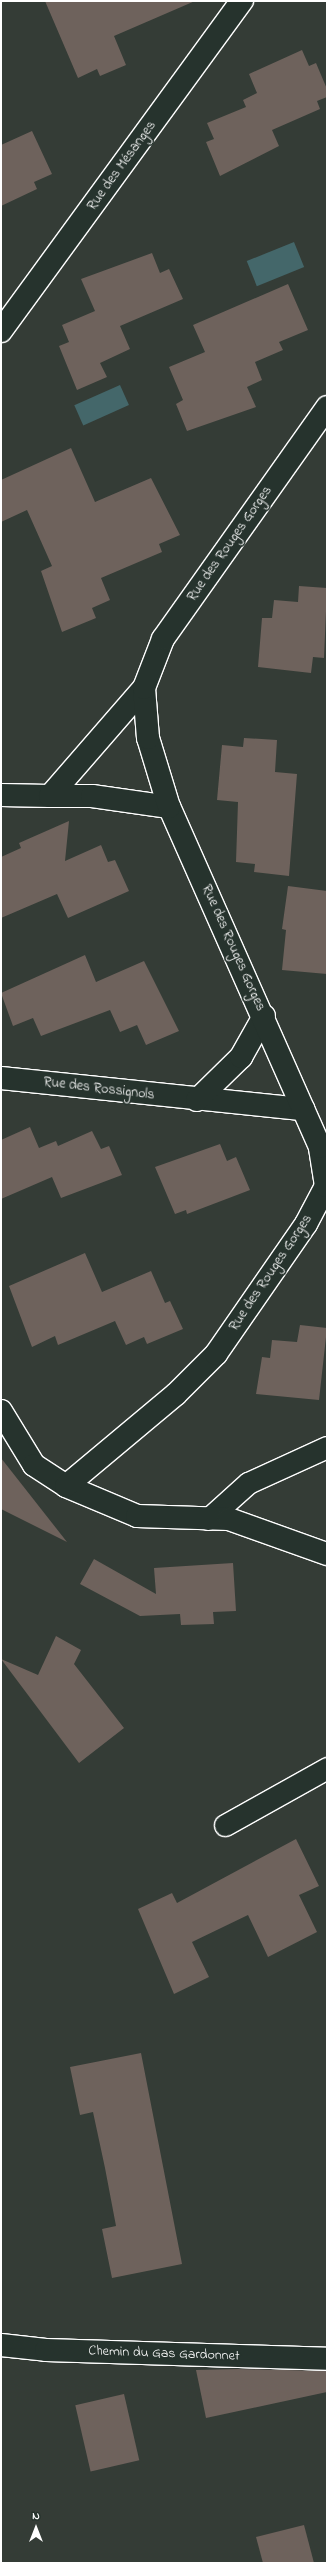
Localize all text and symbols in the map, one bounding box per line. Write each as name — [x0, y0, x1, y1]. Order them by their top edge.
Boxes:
street label: Rue des Mésanges — [84, 118, 160, 214]
street label: Rue des Rouges Gorges — [184, 483, 276, 605]
street label: Rue des Rouges Gorges — [198, 882, 268, 1014]
street label: Rue des Rossignols — [43, 1074, 155, 1104]
street label: Rue des Rouges Gorges — [226, 1212, 316, 1334]
street label: Chemin du Gas Gardonnet — [88, 2343, 240, 2365]
north arrow — [16, 2508, 56, 2548]
text: N — [32, 2508, 40, 2524]

